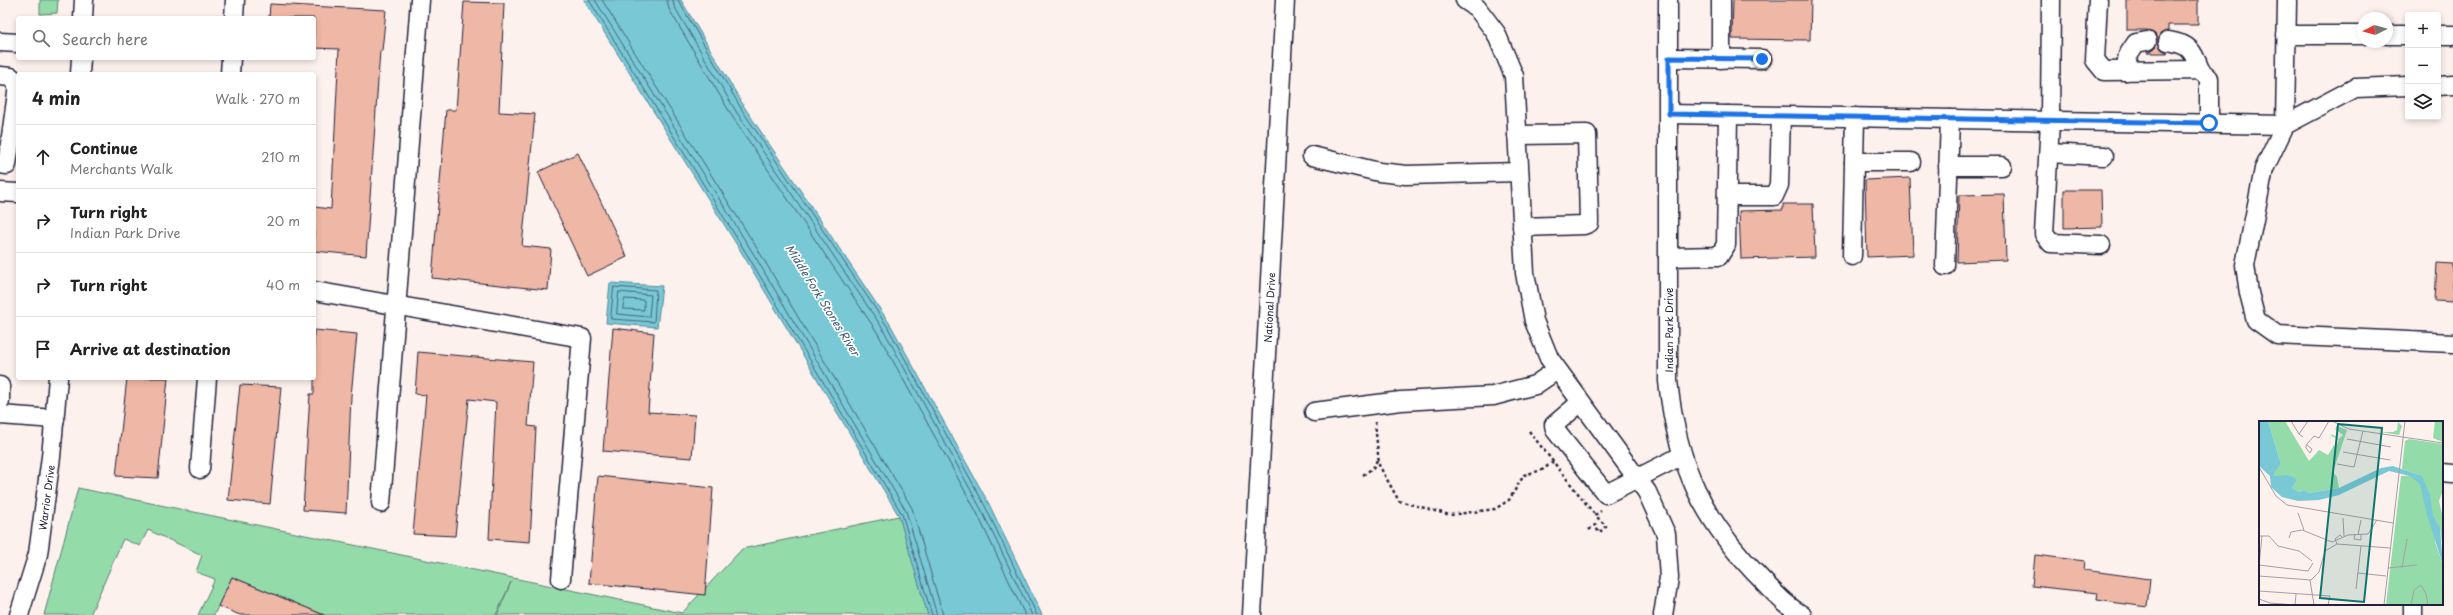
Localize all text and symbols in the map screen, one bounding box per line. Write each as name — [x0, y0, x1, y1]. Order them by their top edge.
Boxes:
north arrow — [2357, 12, 2393, 48]
map controls — [2405, 12, 2441, 120]
button: + — [2405, 12, 2441, 48]
search box — [16, 16, 316, 60]
icon: search — [30, 27, 52, 49]
text: Search here — [62, 27, 148, 50]
button: − — [2405, 48, 2441, 84]
route end — [1753, 50, 1771, 68]
button: layers — [2405, 84, 2441, 120]
text: 4 min — [32, 85, 80, 111]
text: Walk · 270 m — [215, 89, 300, 108]
route start — [2200, 114, 2218, 132]
text: Continue — [70, 136, 138, 159]
icon: ahead — [32, 146, 54, 168]
text: 210 m — [261, 147, 300, 166]
text: Merchants Walk — [70, 159, 173, 178]
text: Turn right — [70, 200, 147, 223]
icon: right — [32, 210, 54, 232]
text: 20 m — [266, 211, 300, 230]
text: Indian Park Drive — [70, 223, 180, 242]
water label: Middle Fork Stones River — [782, 241, 865, 361]
street label: National Drive — [1259, 272, 1278, 343]
text: Turn right — [70, 273, 147, 296]
icon: right — [32, 274, 54, 296]
text: 40 m — [266, 275, 300, 294]
street label: Indian Park Drive — [1661, 288, 1676, 372]
text: Arrive at destination — [70, 337, 231, 360]
icon: arrive — [32, 338, 54, 360]
inset map — [2259, 421, 2443, 605]
street label: Warrior Drive — [34, 464, 57, 531]

